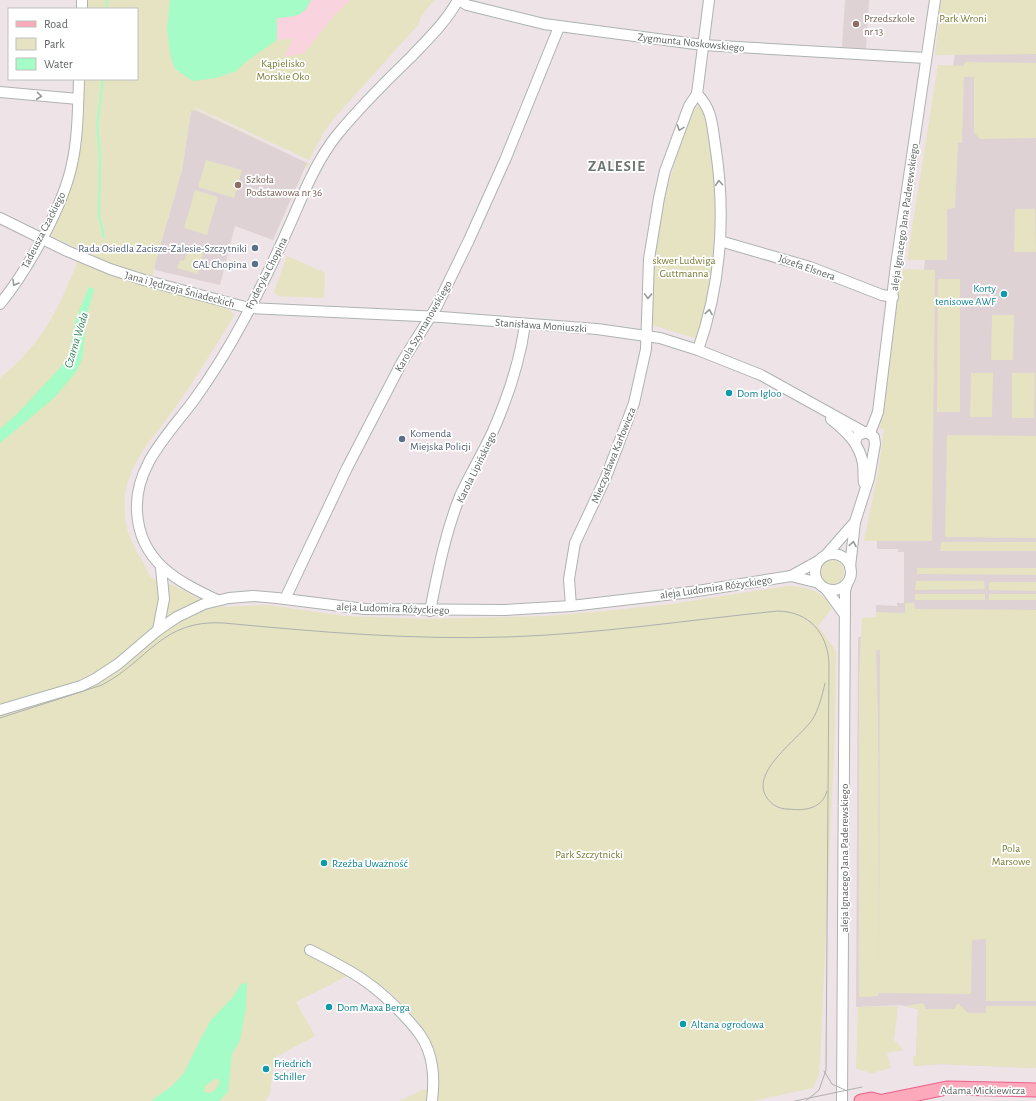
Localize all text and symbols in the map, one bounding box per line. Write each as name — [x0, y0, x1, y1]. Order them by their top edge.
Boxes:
legend — [8, 8, 138, 80]
place label: Przedszkole nr 13 — [864, 13, 915, 37]
park label: Park Wroni — [939, 13, 987, 24]
text: Road — [44, 18, 68, 30]
marker: Przedszkole nr 13 — [851, 19, 861, 29]
street label: Zygmunta Noskowskiego — [637, 31, 745, 54]
text: Park — [44, 38, 65, 50]
text: Water — [44, 58, 73, 70]
park label: Kąpielisko Morskie Oko — [256, 58, 310, 82]
one-way arrow — [36, 91, 42, 100]
one-way arrow — [677, 125, 685, 132]
street label: aleja Ignacego Jana Paderewskiego — [889, 143, 920, 291]
district label: ZALESIE — [588, 159, 646, 174]
place label: Szkoła Podstawowa nr 36 — [246, 174, 322, 198]
marker: Szkoła Podstawowa nr 36 — [233, 180, 243, 190]
one-way arrow — [715, 180, 724, 186]
street label: Tadeusza Czackiego — [19, 190, 67, 270]
street label: Fryderyka Chopina — [244, 235, 289, 311]
place label: Rada Osiedla Zacisze-Zalesie-Szczytniki — [78, 243, 247, 254]
marker: Rada Osiedla Zacisze-Zalesie-Szczytniki — [250, 243, 260, 253]
street label: Józefa Elsnera — [777, 253, 837, 282]
park label: skwer Ludwiga Guttmanna — [652, 255, 716, 279]
place label: CAL Chopina — [193, 259, 247, 270]
marker: CAL Chopina — [250, 259, 260, 269]
street label: Jana i Jędrzeja Śniadeckich — [124, 269, 236, 309]
one-way arrow — [13, 279, 20, 286]
street label: Karola Szymanowskiego — [393, 279, 454, 374]
place label: Korty tenisowe AWF — [935, 283, 996, 307]
marker: Korty tenisowe AWF — [999, 289, 1009, 299]
one-way arrow — [644, 293, 652, 299]
one-way arrow — [704, 309, 712, 315]
water label: Czarna Woda — [62, 311, 90, 369]
street label: Stanisława Moniuszki — [495, 317, 587, 334]
marker: Dom Igloo — [724, 388, 734, 398]
place label: Dom Igloo — [737, 388, 782, 399]
street label: Mieczysława Karłowicza — [589, 406, 638, 505]
place label: Komenda Miejska Policji — [410, 428, 471, 452]
street label: Karola Lipińskiego — [454, 430, 499, 505]
marker: Komenda Miejska Policji — [397, 434, 407, 444]
one-way arrow — [848, 541, 857, 547]
street label: aleja Ludomira Różyckiego — [659, 574, 773, 601]
street label: aleja Ludomira Różyckiego — [336, 601, 450, 616]
street label: aleja Ignacego Jana Paderewskiego — [839, 784, 850, 932]
park label: Pola Marsowe — [992, 843, 1030, 867]
park label: Park Szczytnicki — [555, 849, 623, 860]
marker: Rzeźba Uważność — [319, 858, 329, 868]
place label: Rzeźba Uważność — [332, 858, 409, 869]
marker: Dom Maxa Berga — [324, 1002, 334, 1012]
place label: Dom Maxa Berga — [337, 1002, 410, 1013]
marker: Altana ogrodowa — [678, 1019, 688, 1029]
place label: Altana ogrodowa — [691, 1019, 764, 1030]
place label: Friedrich Schiller — [274, 1058, 312, 1082]
marker: Friedrich Schiller — [261, 1064, 271, 1074]
street label: Adama Mickiewicza — [941, 1085, 1025, 1096]

